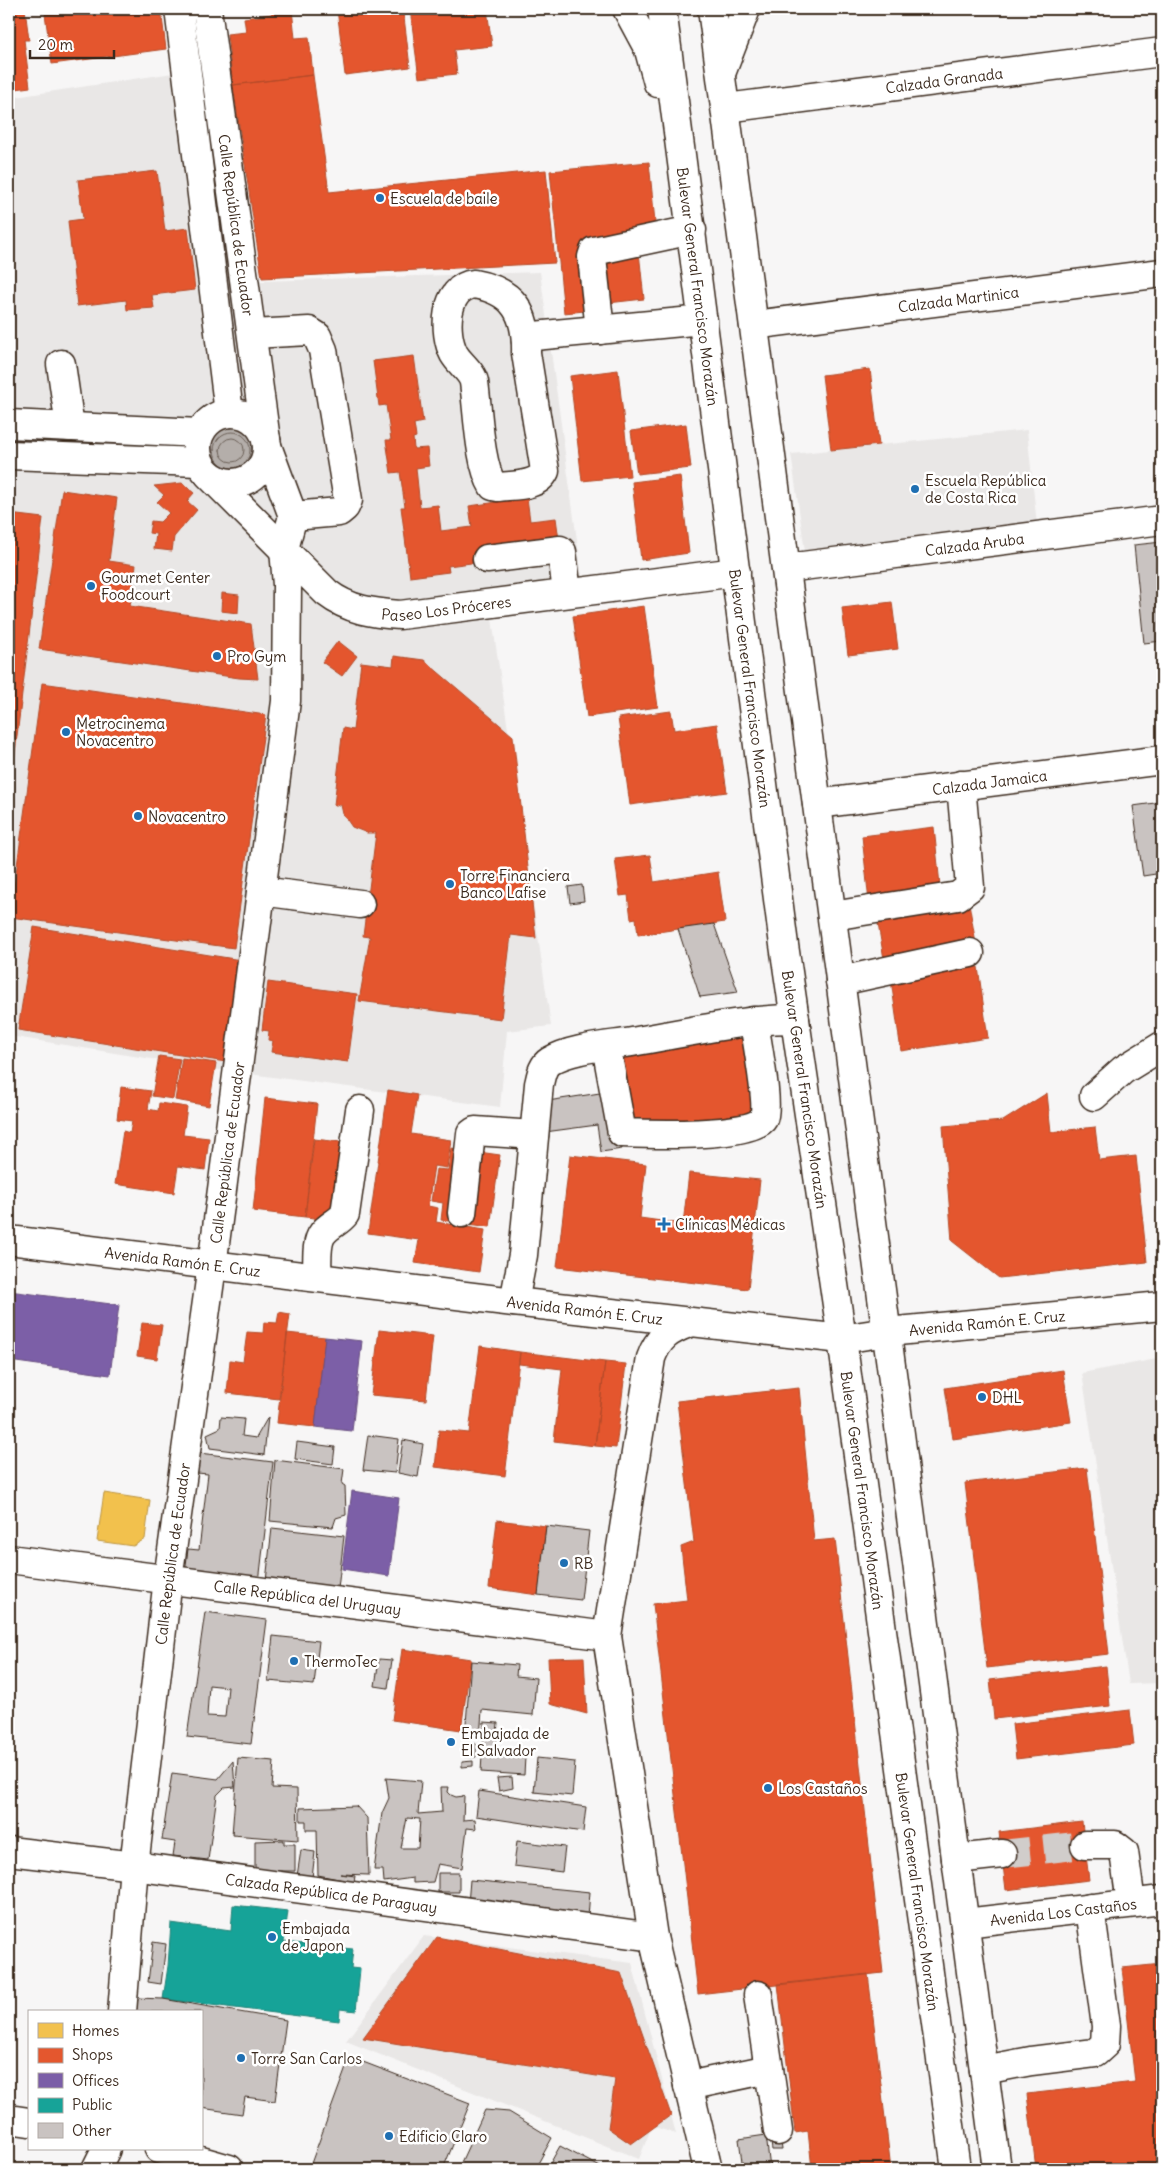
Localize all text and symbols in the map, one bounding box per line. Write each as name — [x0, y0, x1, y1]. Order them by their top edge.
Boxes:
scale bar — [30, 28, 114, 60]
text: 20 m — [38, 35, 73, 54]
street label: Calzada Granada — [884, 63, 1005, 97]
street label: Calle República de Ecuador — [215, 133, 258, 317]
street label: Bulevar General Francisco Morazán — [673, 166, 723, 407]
place label: Escuela de baile — [390, 189, 498, 208]
marker: Escuela de baile — [374, 192, 386, 204]
street label: Calzada Martinica — [897, 282, 1020, 316]
place label: Escuela República de Costa Rica — [925, 471, 1047, 507]
marker: Escuela República de Costa Rica — [909, 483, 921, 495]
street label: Calzada Aruba — [924, 528, 1026, 560]
place label: Gourmet Center Foodcourt — [101, 568, 210, 604]
street label: Bulevar General Francisco Morazán — [726, 568, 776, 809]
marker: Gourmet Center Foodcourt — [85, 580, 97, 592]
street label: Paseo Los Próceres — [380, 591, 512, 625]
place label: Pro Gym — [227, 647, 287, 666]
marker: Pro Gym — [211, 650, 223, 662]
place label: Metrocinema Novacentro — [76, 714, 166, 750]
marker: Metrocinema Novacentro — [60, 726, 72, 738]
street label: Calzada Jamaica — [931, 765, 1049, 799]
place label: Novacentro — [148, 807, 226, 826]
marker: Novacentro — [132, 810, 144, 822]
place label: Torre Financiera Banco Lafise — [460, 866, 571, 902]
marker: Torre Financiera Banco Lafise — [444, 878, 456, 890]
street label: Bulevar General Francisco Morazán — [778, 969, 832, 1210]
street label: Calle República de Ecuador — [206, 1060, 248, 1245]
place label: Clínicas Médicas — [675, 1215, 786, 1234]
marker: Clínicas Médicas — [657, 1217, 671, 1231]
street label: Avenida Ramón E. Cruz — [104, 1242, 262, 1280]
street label: Avenida Ramón E. Cruz — [505, 1292, 664, 1328]
street label: Avenida Ramón E. Cruz — [908, 1306, 1066, 1339]
street label: Bulevar General Francisco Morazán — [837, 1370, 889, 1611]
place label: DHL — [992, 1388, 1022, 1407]
marker: DHL — [976, 1391, 988, 1403]
street label: Calle República de Ecuador — [151, 1462, 194, 1646]
place label: RB — [574, 1554, 594, 1573]
marker: RB — [558, 1557, 570, 1569]
street label: Calle República del Uruguay — [213, 1576, 402, 1619]
place label: ThermoTec — [304, 1652, 378, 1671]
marker: ThermoTec — [288, 1655, 300, 1667]
place label: Embajada de El Salvador — [461, 1724, 549, 1760]
marker: Embajada de El Salvador — [445, 1736, 457, 1748]
street label: Bulevar General Francisco Morazán — [892, 1771, 944, 2012]
place label: Los Castaños — [778, 1779, 868, 1798]
marker: Los Castaños — [762, 1782, 774, 1794]
street label: Calzada República de Paraguay — [224, 1869, 439, 1917]
street label: Avenida Los Castaños — [989, 1894, 1138, 1930]
place label: Embajada de Japon — [282, 1919, 350, 1955]
marker: Embajada de Japon — [266, 1931, 278, 1943]
legend — [28, 2010, 202, 2150]
text: Homes — [72, 2021, 119, 2040]
text: Shops — [72, 2045, 113, 2064]
place label: Torre San Carlos — [251, 2049, 362, 2068]
marker: Torre San Carlos — [235, 2052, 247, 2064]
text: Offices — [72, 2071, 119, 2090]
text: Public — [72, 2095, 113, 2114]
text: Other — [72, 2121, 112, 2140]
place label: Edificio Claro — [399, 2127, 487, 2146]
marker: Edificio Claro — [383, 2130, 395, 2142]

